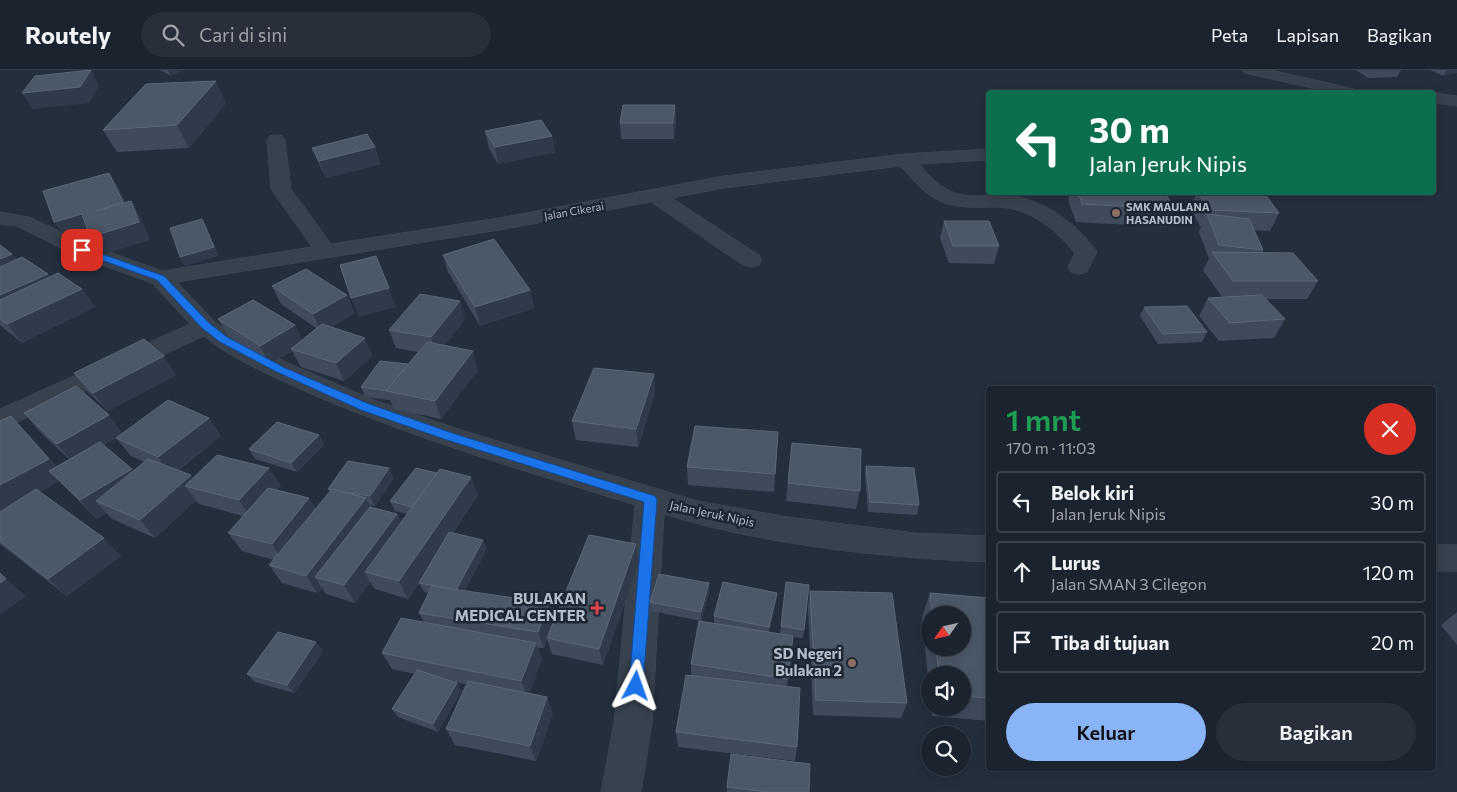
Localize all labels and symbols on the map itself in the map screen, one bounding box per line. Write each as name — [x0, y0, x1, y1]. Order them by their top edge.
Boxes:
street label: Jalan Cikerai — [543, 199, 605, 223]
place label: SMK MAULANA HASANUDIN — [1126, 200, 1210, 226]
marker: SMK MAULANA HASANUDIN — [1110, 207, 1122, 219]
pin — [61, 229, 103, 271]
street label: Jalan Jeruk Nipis — [668, 497, 756, 530]
place label: BULAKAN MEDICAL CENTER — [455, 589, 587, 624]
marker: BULAKAN MEDICAL CENTER — [590, 601, 604, 615]
north arrow — [921, 606, 971, 656]
place label: SD Negeri Bulakan 2 — [774, 644, 842, 679]
marker: SD Negeri Bulakan 2 — [846, 657, 858, 669]
position arrow — [609, 659, 661, 711]

